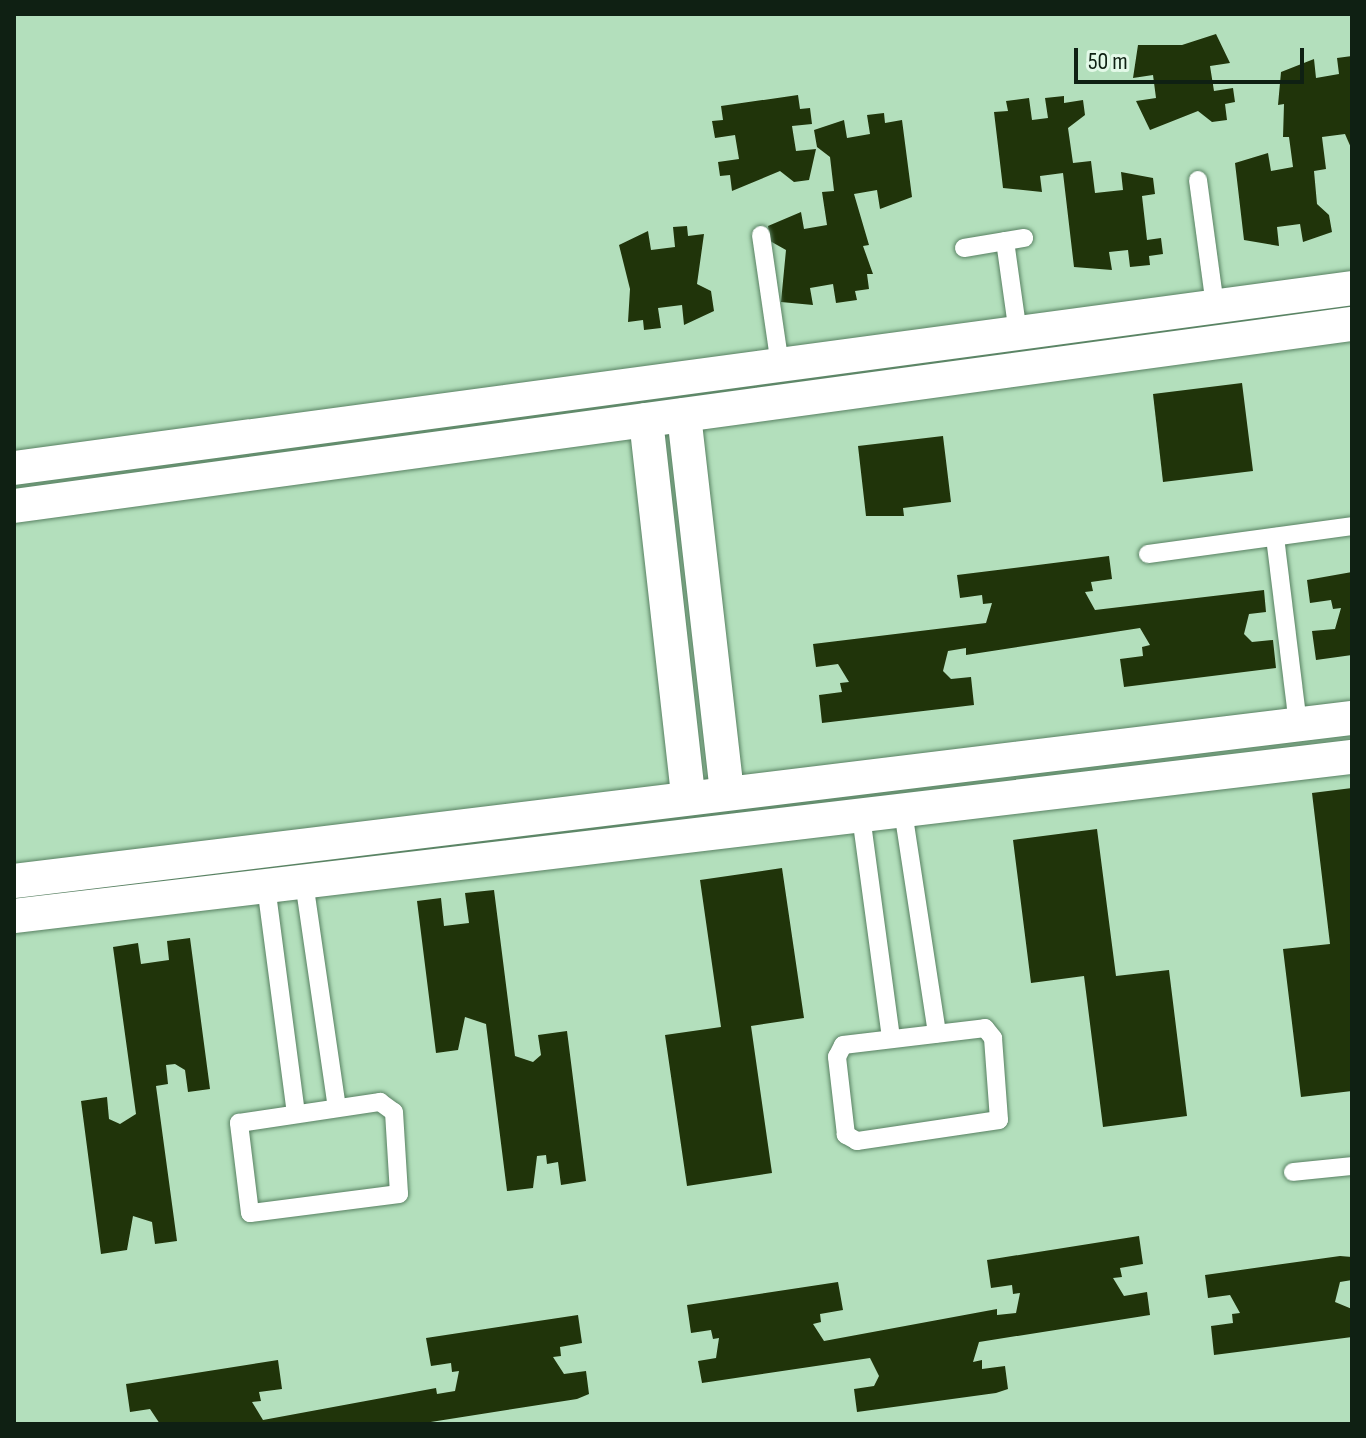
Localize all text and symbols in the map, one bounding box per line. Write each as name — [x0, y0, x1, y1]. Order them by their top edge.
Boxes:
scale bar — [1078, 32, 1308, 82]
text: 50 m — [1088, 47, 1128, 76]

